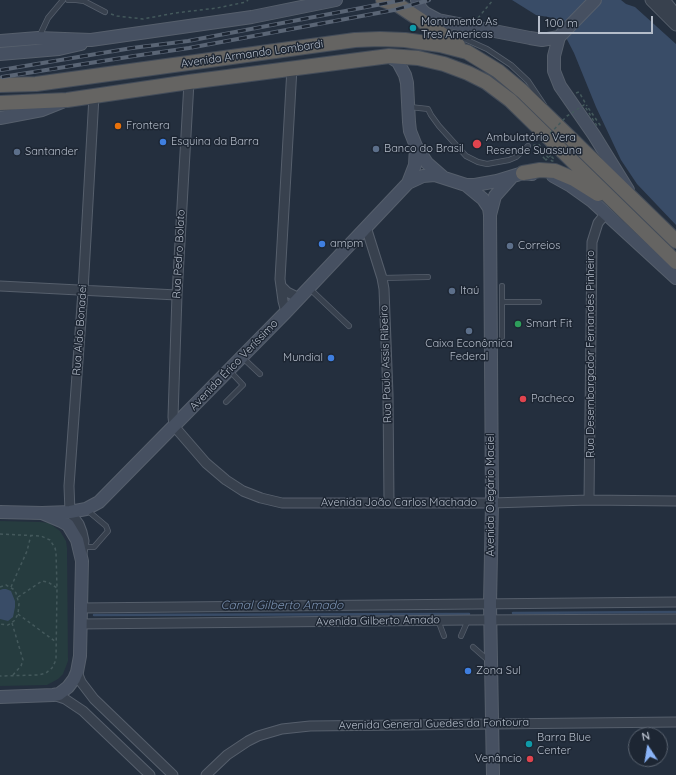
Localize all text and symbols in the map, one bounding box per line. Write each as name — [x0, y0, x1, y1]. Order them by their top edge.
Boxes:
scale bar — [540, 8, 655, 34]
place label: Monumento As Tres Americas — [421, 15, 498, 41]
text: 100 m — [545, 15, 578, 30]
marker: Monumento As Tres Americas — [408, 23, 418, 33]
street label: Avenida Armando Lombardi — [180, 37, 324, 71]
place label: Frontera — [126, 119, 170, 133]
marker: Frontera — [113, 121, 123, 131]
place label: Ambulatório Vera Resende Suassuna — [486, 131, 582, 157]
place label: Esquina da Barra — [171, 135, 259, 149]
marker: Esquina da Barra — [158, 137, 168, 147]
marker: Ambulatório Vera Resende Suassuna — [471, 138, 483, 150]
place label: Banco do Brasil — [384, 142, 464, 156]
marker: Banco do Brasil — [371, 144, 381, 154]
place label: Santander — [25, 145, 78, 159]
marker: Santander — [12, 147, 22, 157]
street label: Rua Pedro Bolato — [170, 209, 188, 299]
place label: ampm — [330, 237, 363, 251]
marker: ampm — [317, 239, 327, 249]
place label: Correios — [518, 239, 560, 253]
marker: Correios — [505, 241, 515, 251]
street label: Rua Desembargador Fernandes Pinheiro — [584, 250, 598, 458]
street label: Rua Aldo Bonadei — [70, 284, 90, 376]
place label: Itaú — [460, 284, 479, 298]
marker: Itaú — [447, 286, 457, 296]
street label: Rua Paulo Assis Ribeiro — [377, 305, 395, 423]
street label: Avenida Érico Veríssimo — [187, 317, 281, 413]
place label: Smart Fit — [526, 317, 572, 331]
marker: Smart Fit — [513, 319, 523, 329]
marker: Caixa Econômica Federal — [464, 326, 474, 336]
place label: Caixa Econômica Federal — [425, 337, 513, 363]
place label: Mundial — [283, 351, 323, 365]
marker: Mundial — [326, 353, 336, 363]
place label: Pacheco — [531, 392, 575, 406]
marker: Pacheco — [518, 394, 528, 404]
street label: Avenida Olegário Maciel — [484, 433, 498, 557]
street label: Avenida João Carlos Machado — [321, 496, 477, 510]
water label: Canal Gilberto Amado — [221, 598, 343, 612]
street label: Avenida Gilberto Amado — [316, 613, 440, 629]
place label: Zona Sul — [476, 664, 521, 678]
marker: Zona Sul — [463, 666, 473, 676]
street label: Avenida General Guedes da Fontoura — [339, 716, 529, 732]
north arrow — [628, 727, 668, 767]
text: N — [640, 729, 651, 744]
place label: Barra Blue Center — [537, 731, 591, 757]
marker: Barra Blue Center — [524, 739, 534, 749]
place label: Venâncio — [475, 752, 522, 766]
marker: Venâncio — [525, 754, 535, 764]

